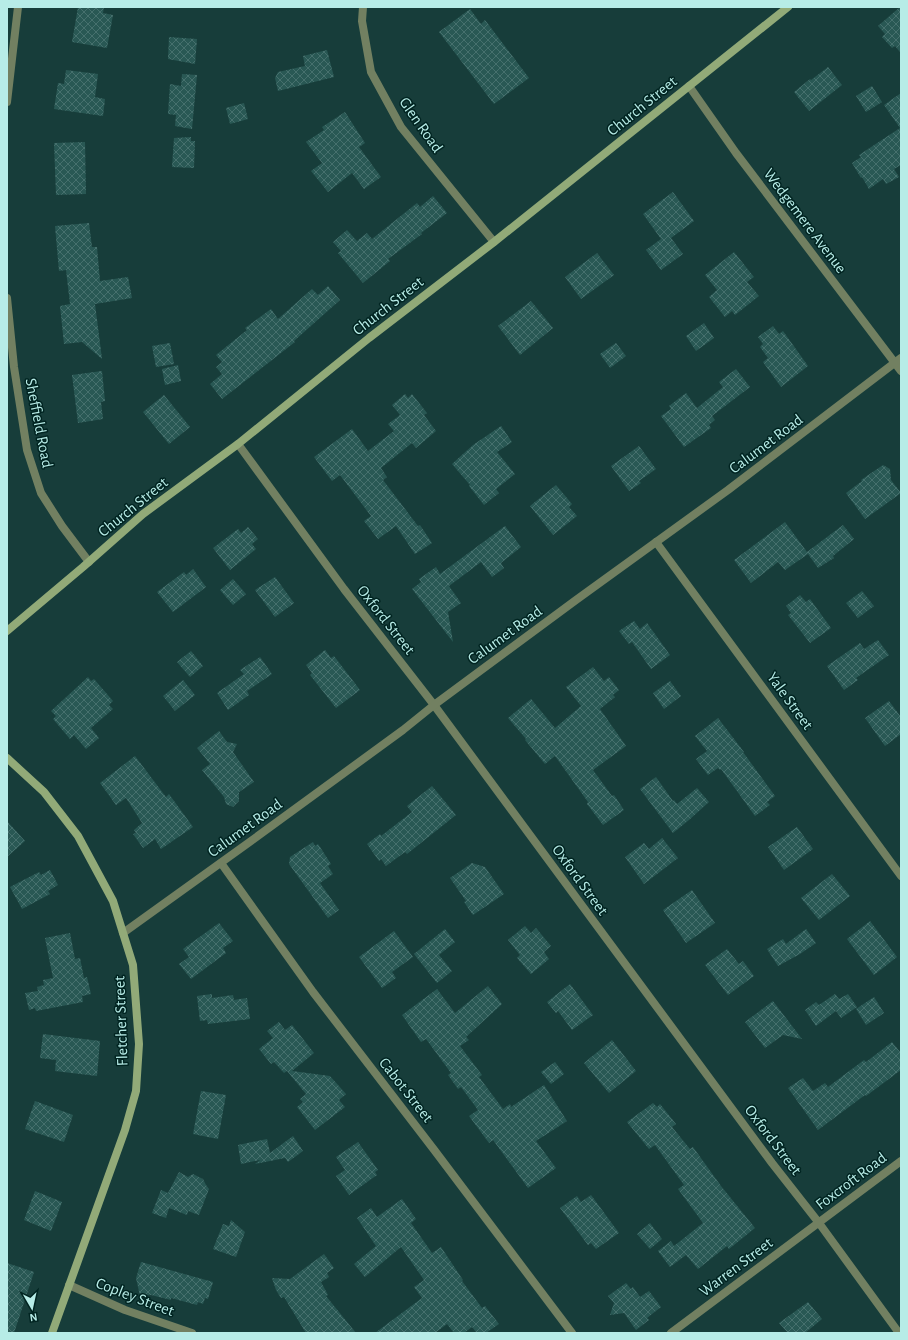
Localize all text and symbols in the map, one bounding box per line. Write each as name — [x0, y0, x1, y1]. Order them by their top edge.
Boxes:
street label: Church Street — [604, 73, 680, 139]
street label: Glen Road — [396, 94, 446, 156]
street label: Wedgemere Avenue — [761, 166, 849, 276]
street label: Church Street — [350, 274, 426, 338]
street label: Sheffield Road — [22, 377, 56, 469]
street label: Calumet Road — [726, 411, 806, 477]
street label: Church Street — [95, 474, 171, 540]
street label: Oxford Street — [354, 582, 418, 658]
street label: Calumet Road — [465, 603, 545, 667]
street label: Yale Street — [764, 669, 816, 733]
street label: Calumet Road — [205, 796, 285, 860]
street label: Oxford Street — [549, 842, 611, 918]
street label: Fletcher Street — [111, 976, 131, 1066]
street label: Cabot Street — [376, 1055, 436, 1125]
street label: Oxford Street — [742, 1102, 804, 1178]
street label: Foxcroft Road — [813, 1149, 889, 1213]
street label: Warren Street — [696, 1234, 776, 1300]
street label: Copley Street — [93, 1275, 176, 1320]
north arrow — [12, 1288, 52, 1328]
text: N — [29, 1311, 38, 1323]

